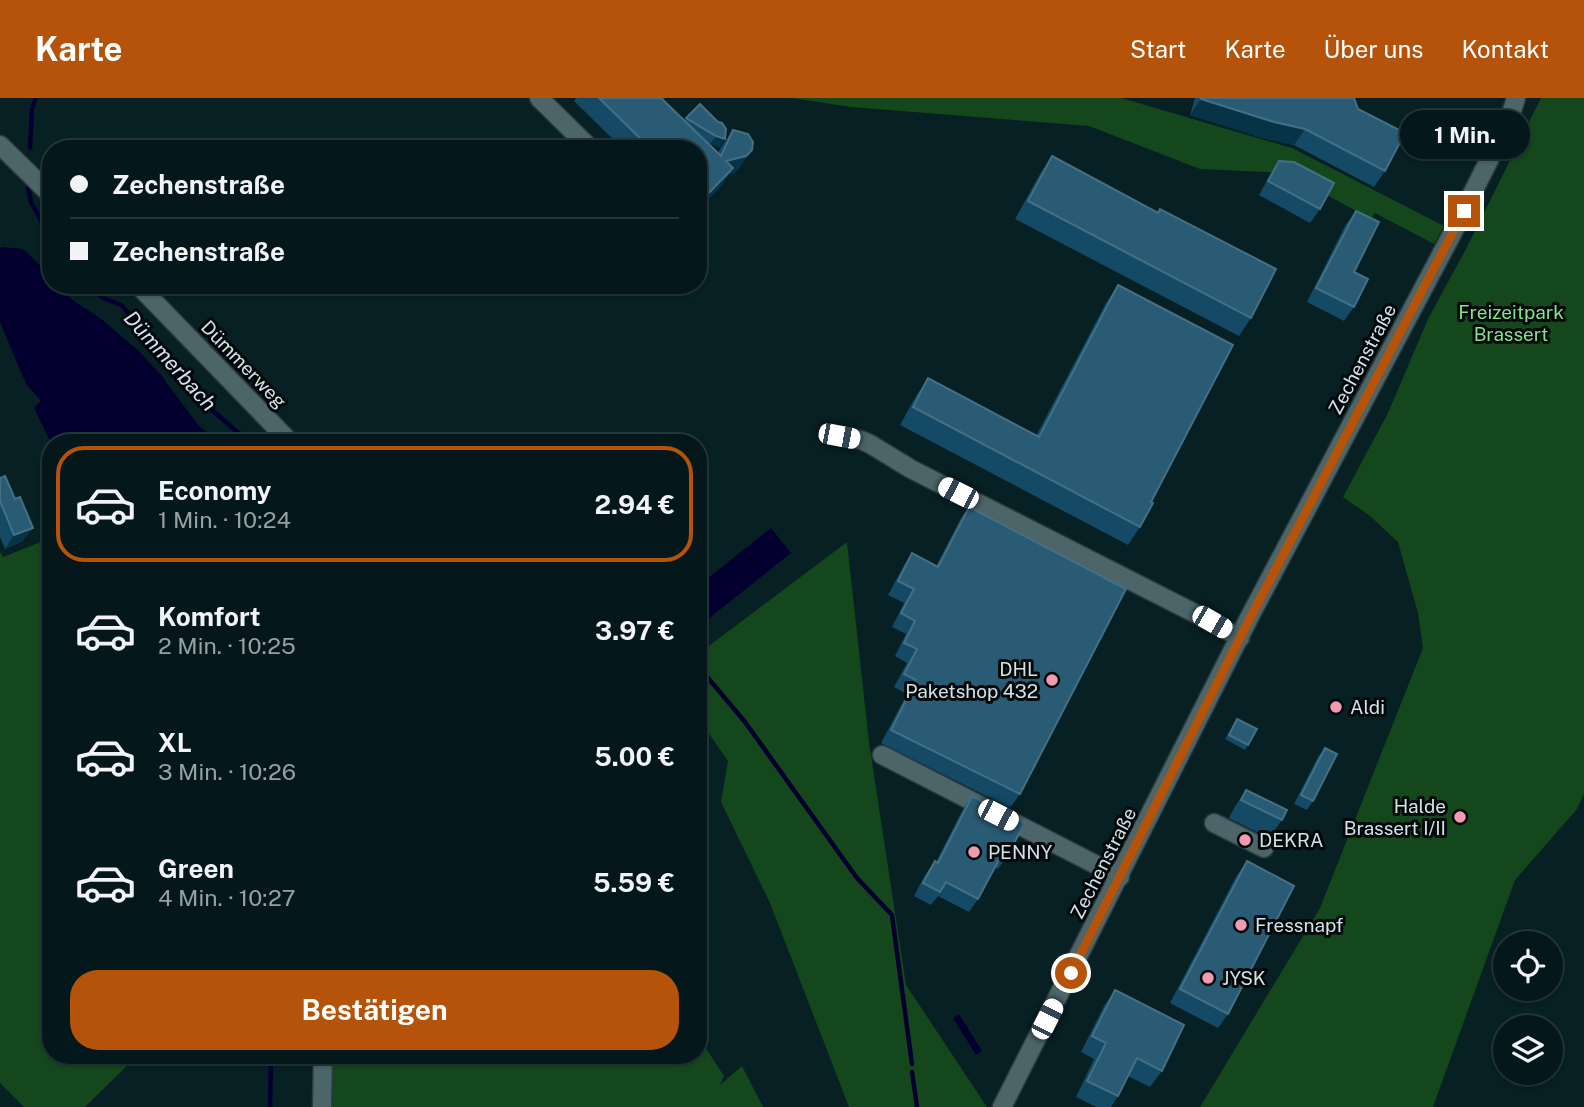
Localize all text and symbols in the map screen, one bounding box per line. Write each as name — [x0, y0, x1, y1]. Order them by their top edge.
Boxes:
text: Karte — [35, 30, 123, 68]
text: Start — [1130, 35, 1186, 63]
text: Karte — [1224, 35, 1286, 63]
text: Über uns — [1324, 35, 1423, 63]
text: Kontakt — [1461, 35, 1549, 63]
callout: 1 Min. — [1399, 109, 1529, 158]
text: 1 Min. — [1434, 121, 1496, 148]
text: Zechenstraße — [112, 169, 285, 200]
route end — [1448, 195, 1480, 227]
text: Zechenstraße — [112, 236, 285, 267]
street label: Zechenstraße — [1324, 300, 1400, 418]
park label: Freizeitpark Brassert — [1458, 301, 1564, 345]
water label: Dümmerbach — [119, 305, 222, 416]
street label: Dümmerweg — [197, 316, 291, 412]
car — [817, 422, 862, 450]
icon: car — [74, 473, 137, 536]
car — [935, 474, 982, 512]
text: Economy — [158, 475, 271, 506]
text: 2.94 € — [595, 489, 675, 520]
text: 1 Min. · 10:24 — [158, 506, 291, 533]
icon: car — [74, 599, 137, 662]
text: Komfort — [158, 601, 260, 632]
car — [1189, 602, 1236, 642]
text: 3.97 € — [595, 615, 675, 646]
text: 2 Min. · 10:25 — [158, 632, 296, 659]
place label: DHL Paketshop 432 — [905, 658, 1038, 702]
marker: DHL Paketshop 432 — [1044, 672, 1060, 688]
place label: Aldi — [1350, 696, 1385, 718]
marker: Aldi — [1328, 699, 1344, 715]
icon: car — [74, 725, 137, 788]
text: XL — [158, 727, 192, 758]
text: 5.00 € — [594, 741, 675, 772]
text: 3 Min. · 10:26 — [158, 758, 296, 785]
place label: Halde Brassert I/II — [1344, 795, 1446, 839]
car — [975, 796, 1022, 834]
street label: Zechenstraße — [1066, 804, 1140, 922]
marker: Halde Brassert I/II — [1452, 809, 1468, 825]
place label: DEKRA — [1259, 829, 1323, 851]
marker: DEKRA — [1237, 832, 1253, 848]
place label: PENNY — [988, 841, 1053, 863]
marker: PENNY — [966, 844, 982, 860]
icon: car — [74, 851, 137, 914]
text: Green — [158, 853, 234, 884]
text: 5.59 € — [593, 867, 675, 898]
text: 4 Min. · 10:27 — [158, 884, 295, 911]
place label: Fressnapf — [1255, 914, 1343, 936]
marker: Fressnapf — [1233, 917, 1249, 933]
map controls — [1493, 931, 1563, 1085]
button: locate — [1493, 931, 1563, 1001]
route start — [1055, 957, 1087, 989]
place label: JYSK — [1222, 967, 1266, 989]
button: Bestätigen — [70, 970, 679, 1050]
marker: JYSK — [1200, 970, 1216, 986]
car — [1029, 996, 1066, 1042]
button: layers — [1493, 1015, 1563, 1085]

